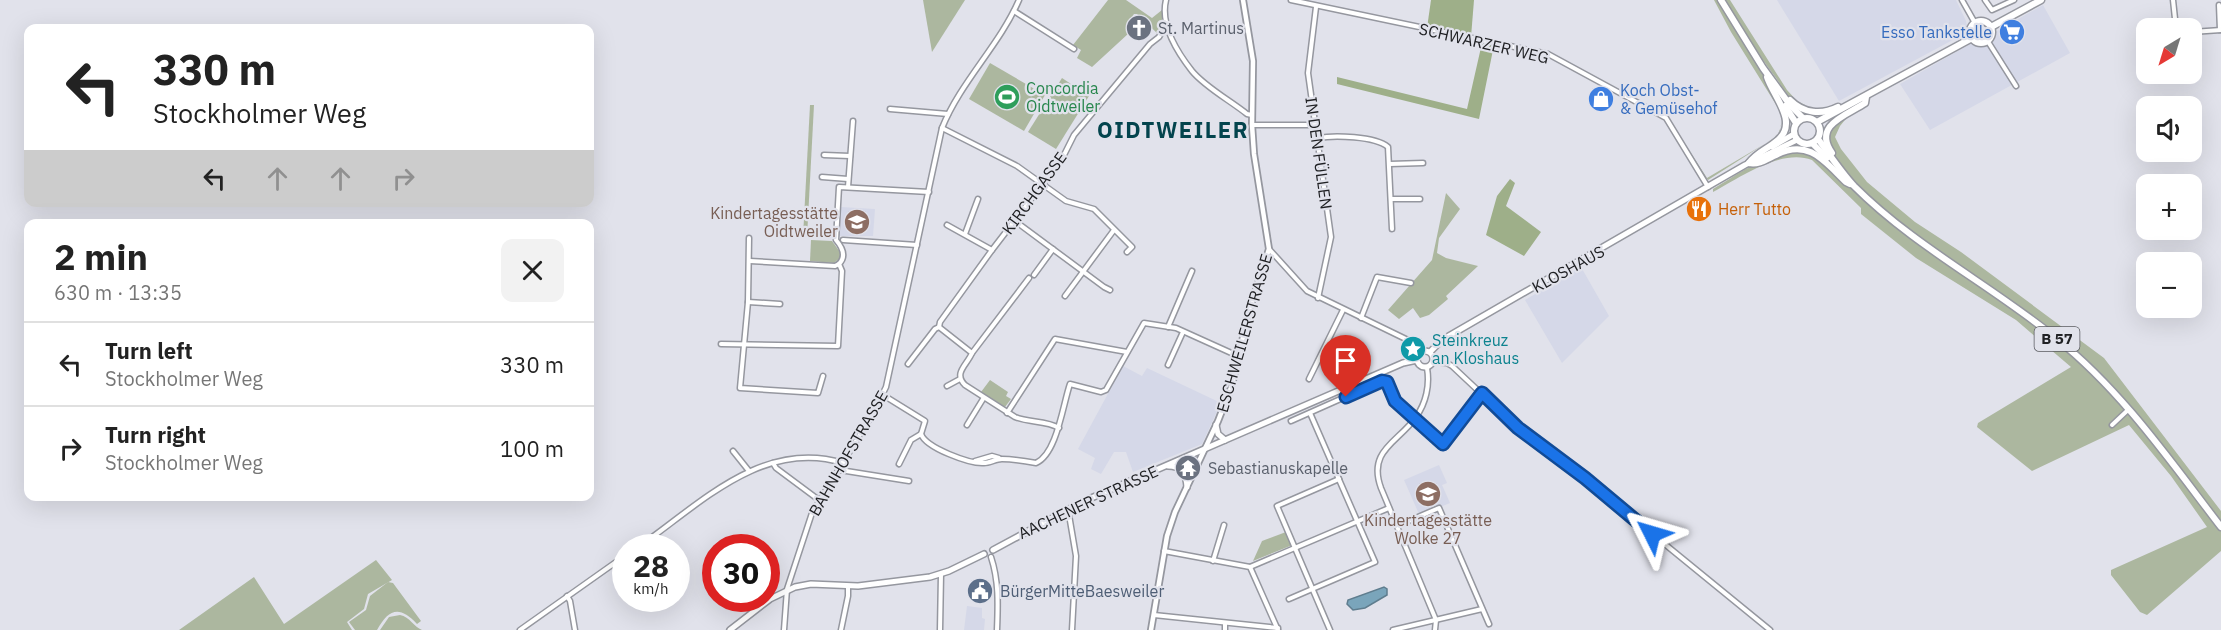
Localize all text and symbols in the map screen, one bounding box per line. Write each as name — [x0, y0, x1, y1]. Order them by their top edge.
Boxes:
church icon: St. Martinus — [1124, 13, 1154, 43]
supermarket icon: Esso Tankstelle — [1997, 17, 2027, 47]
place label: St. Martinus — [1158, 18, 1244, 38]
street label: SCHWARZER WEG — [1417, 18, 1551, 68]
north arrow — [2136, 18, 2202, 84]
map controls — [2136, 18, 2202, 318]
place label: Esso Tankstelle — [1881, 22, 1992, 42]
text: 330 m — [153, 42, 276, 97]
icon: left — [54, 48, 132, 126]
place label: Concordia Oidtweiler — [1026, 78, 1100, 116]
place label: Koch Obst- & Gemüsehof — [1620, 80, 1718, 118]
sports icon: Concordia Oidtweiler — [992, 82, 1022, 112]
shop icon: Koch Obst- & Gemüsehof — [1586, 84, 1616, 114]
text: Stockholmer Weg — [153, 95, 366, 130]
street label: IN DEN FÜLLEN — [1301, 96, 1337, 210]
button: sound — [2136, 96, 2202, 162]
district label: OIDTWEILER — [1097, 115, 1249, 144]
street label: KIRCHGASSE — [997, 148, 1071, 238]
icon: left — [198, 162, 231, 195]
icon: ahead — [261, 162, 294, 195]
icon: ahead — [324, 162, 357, 195]
icon: right — [387, 162, 420, 195]
button: + — [2136, 174, 2202, 240]
restaurant icon: Herr Tutto — [1684, 194, 1714, 224]
place label: Herr Tutto — [1718, 199, 1791, 219]
place label: Kindertagesstätte Oidtweiler — [710, 203, 838, 241]
school or university icon: Kindertagesstätte Oidtweiler — [842, 207, 872, 237]
text: 2 min — [54, 233, 148, 280]
button: close — [501, 239, 564, 302]
street label: KLOSHAUS — [1528, 241, 1608, 297]
street label: ESCHWEILERSTRASSE — [1212, 251, 1276, 415]
button: − — [2136, 252, 2202, 318]
text: 630 m · 13:35 — [54, 279, 182, 306]
road number: B 57 — [2034, 327, 2080, 351]
place label: Steinkreuz an Kloshaus — [1432, 330, 1519, 368]
place icon: Steinkreuz an Kloshaus — [1398, 334, 1428, 364]
pin — [1320, 335, 1371, 397]
text: Turn left — [105, 336, 193, 365]
icon: arrive — [1329, 344, 1362, 377]
icon: left — [54, 348, 87, 381]
text: 330 m — [500, 350, 564, 379]
text: Stockholmer Weg — [105, 365, 263, 392]
street label: BAHNHOFSTRASSE — [804, 387, 892, 519]
text: Turn right — [105, 420, 206, 449]
icon: right — [54, 432, 87, 465]
text: 100 m — [500, 434, 564, 463]
text: Stockholmer Weg — [105, 449, 263, 476]
temple icon: Sebastianuskapelle — [1173, 453, 1203, 483]
place label: Sebastianuskapelle — [1208, 458, 1348, 478]
street label: AACHENER STRASSE — [1015, 461, 1161, 543]
school or university icon: Kindertagesstätte Wolke 27 — [1413, 479, 1443, 509]
position arrow — [1620, 502, 1684, 566]
place label: Kindertagesstätte Wolke 27 — [1364, 510, 1492, 548]
speed limit sign: 30 — [702, 534, 780, 612]
text: 28 — [633, 546, 669, 585]
public building icon: BürgerMitteBaesweiler — [965, 576, 995, 606]
text: km/h — [633, 579, 669, 598]
place label: BürgerMitteBaesweiler — [1000, 581, 1164, 601]

